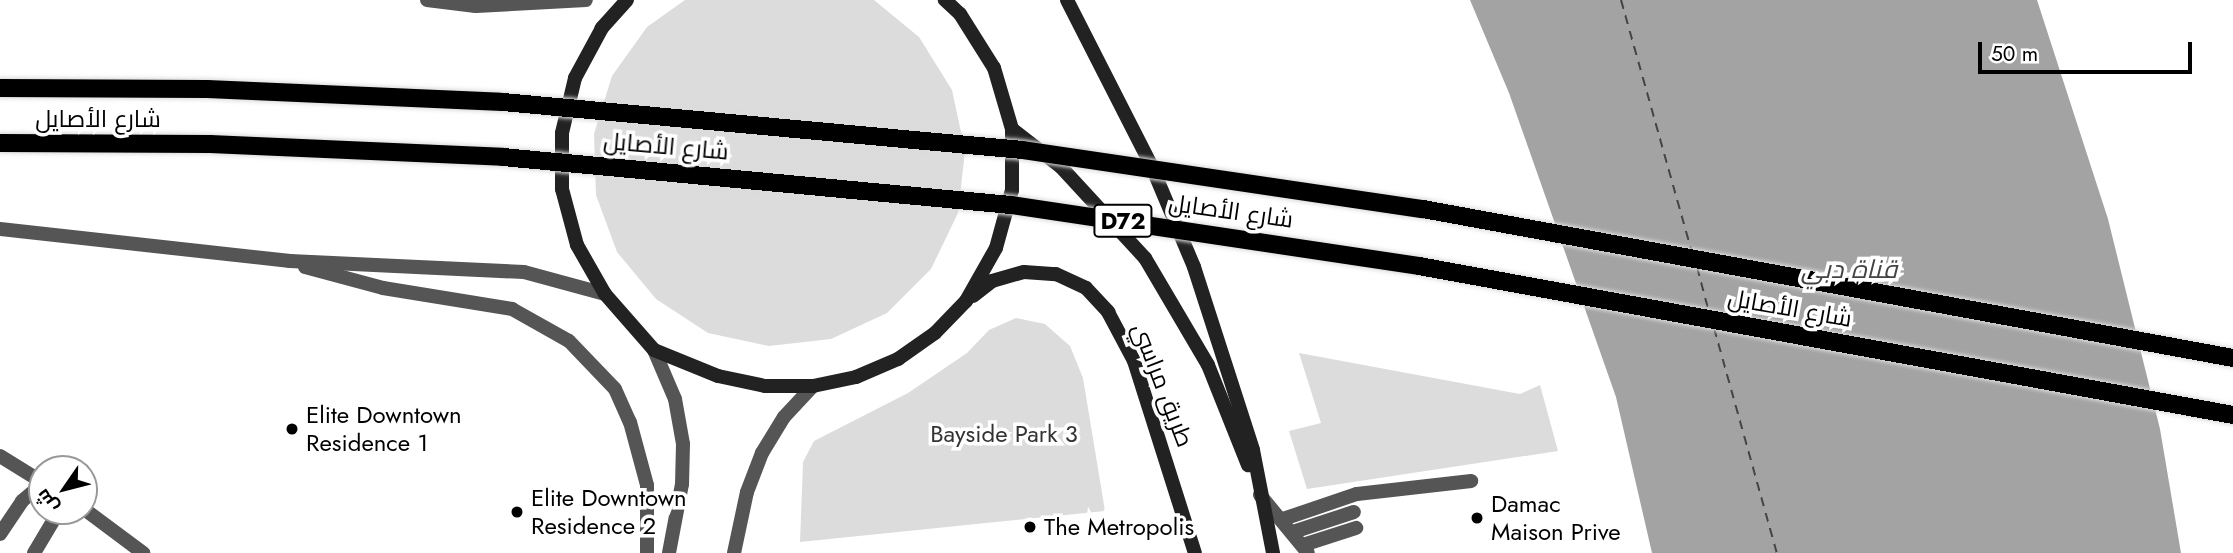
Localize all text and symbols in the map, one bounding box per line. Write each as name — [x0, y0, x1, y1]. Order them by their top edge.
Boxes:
scale bar — [1981, 28, 2194, 72]
text: 50 m — [1991, 39, 2038, 69]
street label: شارع الأصايل — [35, 105, 161, 133]
street label: شارع الأصايل — [602, 126, 730, 166]
street label: شارع الأصايل — [1167, 188, 1295, 234]
road number: D72 — [1093, 202, 1153, 241]
water label: قناة دبي — [1801, 254, 1897, 286]
street label: شارع الأصايل — [1726, 283, 1854, 333]
street label: طريق مراسي — [1126, 319, 1200, 451]
place label: Elite Downtown Residence 1 — [306, 401, 462, 457]
park label: Bayside Park 3 — [930, 420, 1078, 448]
marker: Elite Downtown Residence 1 — [284, 421, 300, 437]
north arrow — [28, 455, 98, 525]
text: ش — [29, 483, 65, 519]
place label: Elite Downtown Residence 2 — [531, 484, 687, 540]
place label: Damac Maison Prive — [1491, 490, 1621, 546]
marker: Elite Downtown Residence 2 — [509, 504, 525, 520]
marker: Damac Maison Prive — [1469, 510, 1485, 526]
place label: The Metropolis — [1044, 513, 1194, 541]
marker: The Metropolis — [1022, 519, 1038, 535]

